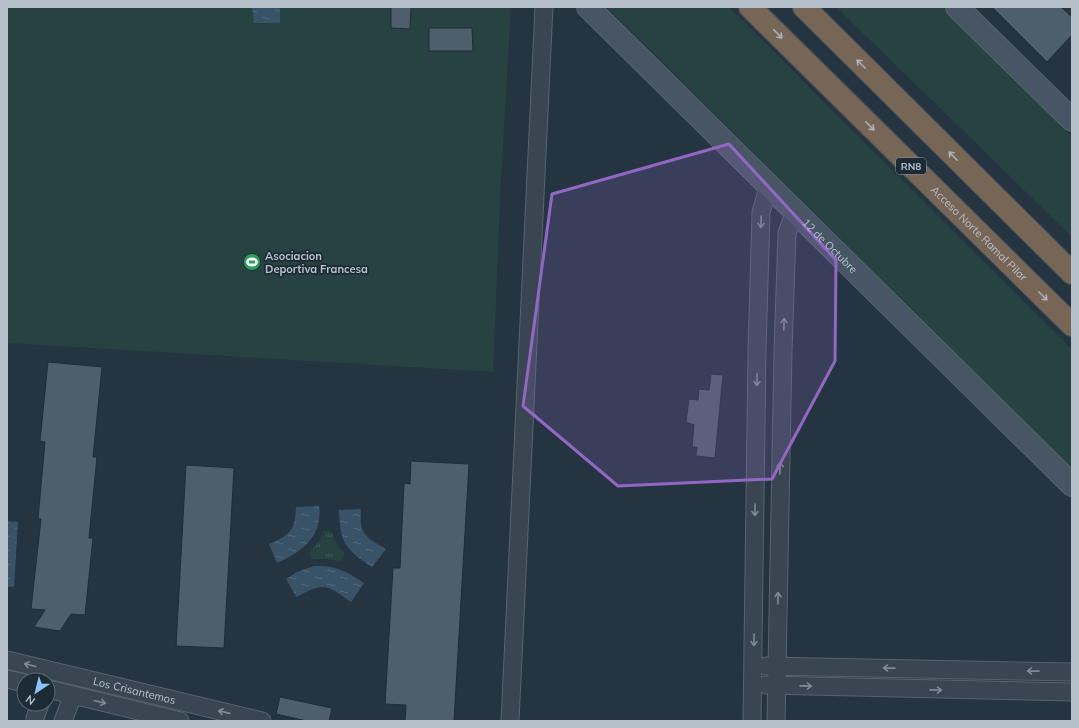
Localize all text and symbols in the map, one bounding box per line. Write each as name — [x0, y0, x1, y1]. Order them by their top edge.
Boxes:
one-way arrow — [773, 29, 783, 39]
one-way arrow — [856, 59, 866, 69]
one-way arrow — [865, 121, 875, 131]
one-way arrow — [948, 151, 958, 161]
road number: RN8 — [896, 158, 926, 174]
street label: Acceso Norte Ramal Pilar — [928, 183, 1030, 284]
one-way arrow — [757, 215, 765, 228]
street label: 12 de Octubre — [799, 216, 861, 276]
place label: Asociacion Deportiva Francesa — [265, 249, 368, 276]
sports icon: Asociacion Deportiva Francesa — [242, 252, 262, 272]
one-way arrow — [1038, 291, 1048, 300]
one-way arrow — [780, 318, 787, 331]
one-way arrow — [753, 373, 761, 386]
one-way arrow — [776, 462, 784, 475]
one-way arrow — [751, 503, 759, 516]
one-way arrow — [774, 592, 781, 605]
one-way arrow — [750, 633, 758, 646]
one-way arrow — [24, 661, 37, 669]
one-way arrow — [883, 664, 896, 672]
one-way arrow — [1027, 667, 1040, 675]
north arrow — [16, 672, 56, 712]
street label: Los Crisantemos — [92, 674, 177, 707]
one-way arrow — [799, 682, 812, 690]
one-way arrow — [929, 686, 942, 693]
text: N — [23, 692, 38, 708]
one-way arrow — [93, 698, 106, 706]
one-way arrow — [218, 708, 231, 715]

